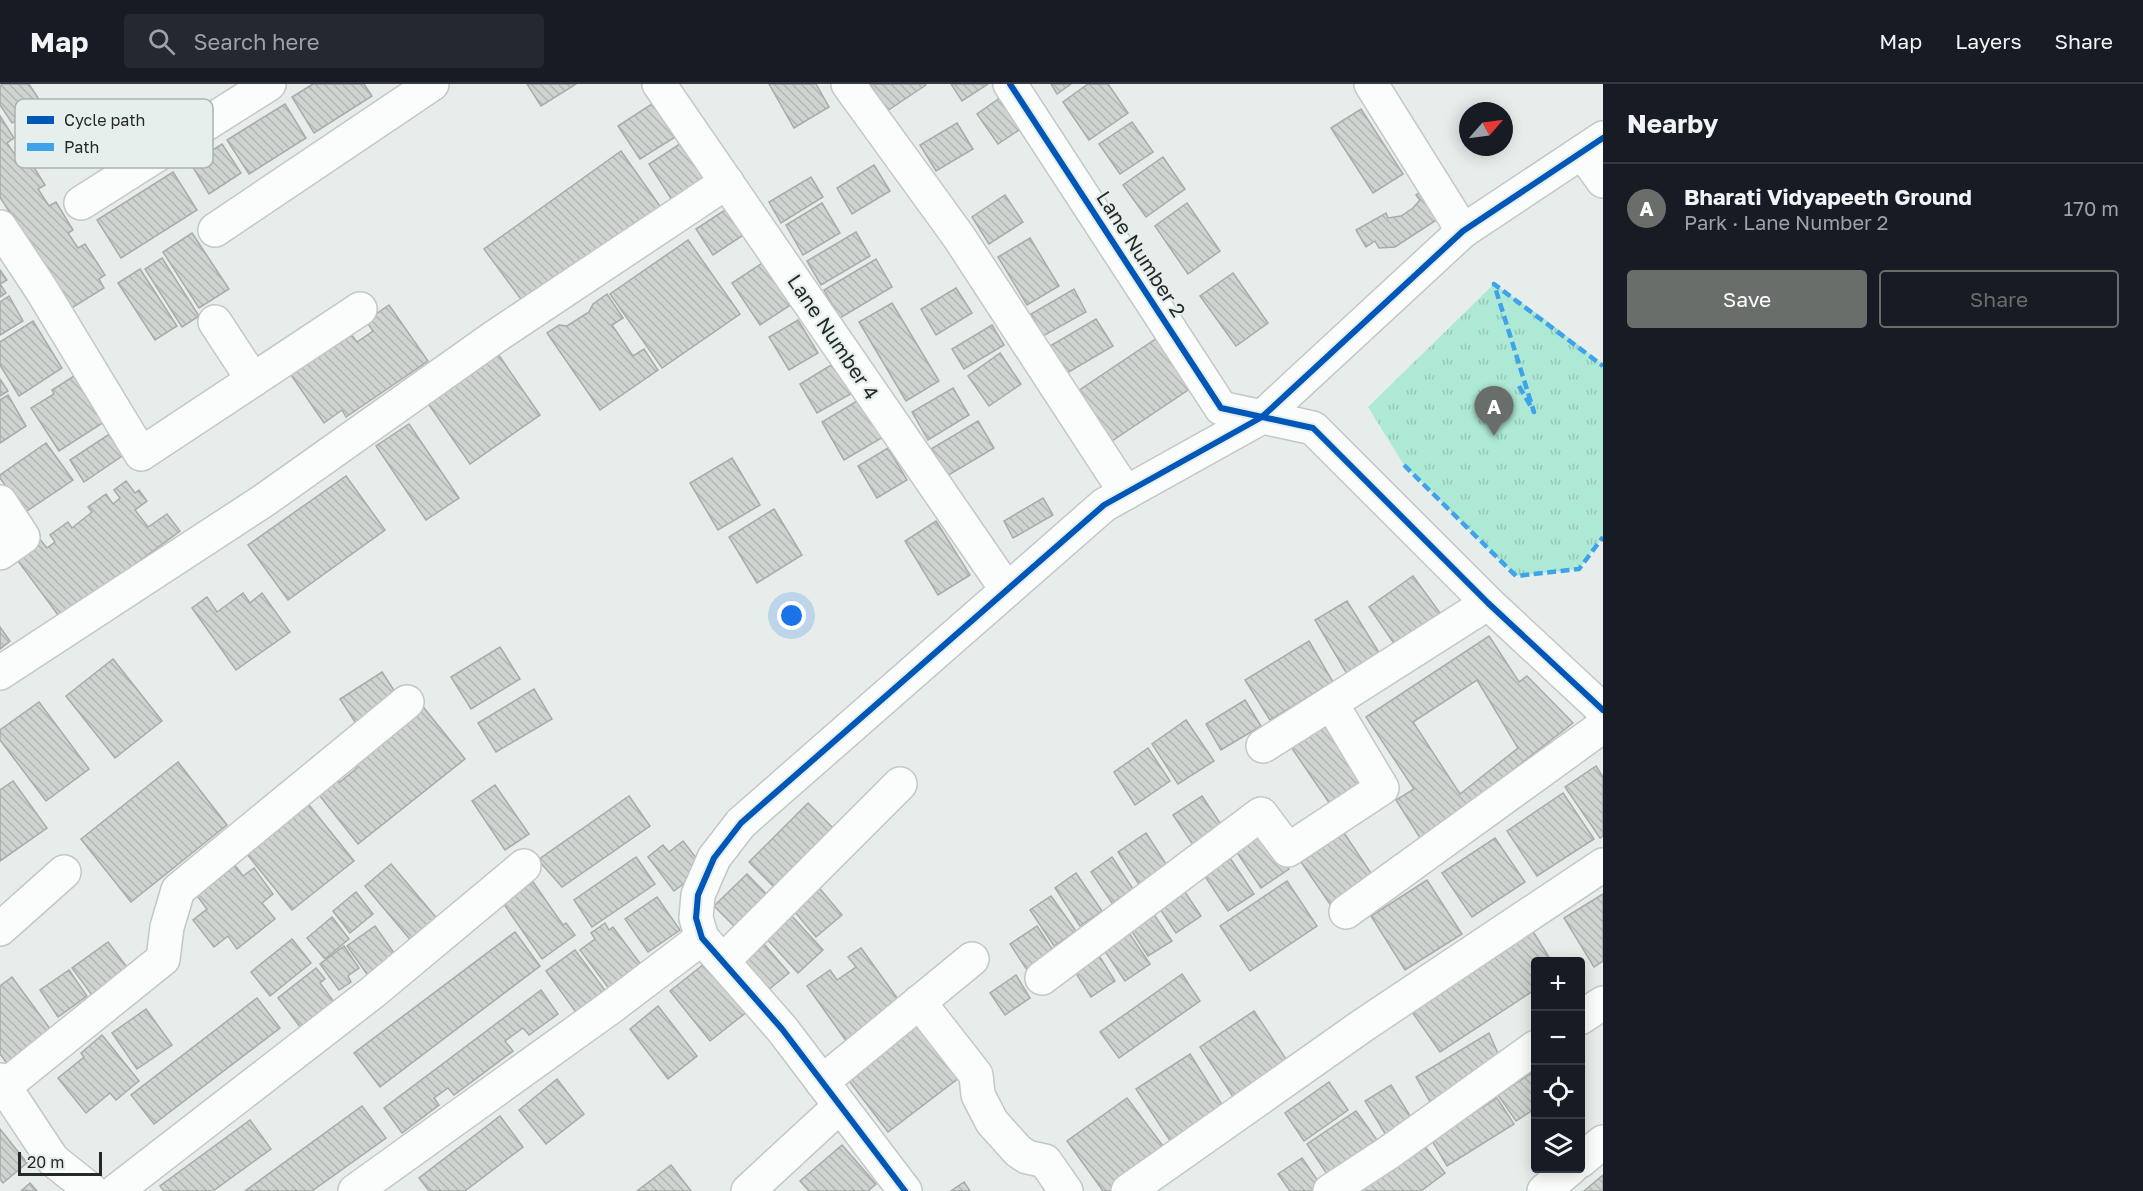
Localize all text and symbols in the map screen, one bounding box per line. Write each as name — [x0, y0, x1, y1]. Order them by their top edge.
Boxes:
search box — [124, 14, 544, 68]
text: Map — [30, 25, 88, 58]
icon: search — [145, 25, 178, 58]
text: Search here — [193, 28, 319, 55]
text: Map — [1879, 28, 1922, 54]
text: Layers — [1955, 28, 2022, 54]
text: Share — [2055, 28, 2113, 54]
legend — [15, 99, 213, 168]
north arrow — [1459, 102, 1513, 156]
text: Nearby — [1627, 108, 1718, 139]
text: Cycle path — [64, 110, 145, 130]
text: Path — [64, 137, 99, 157]
text: Bharati Vidyapeeth Ground — [1684, 183, 1972, 210]
street label: Lane Number 2 — [1092, 186, 1191, 321]
text: A — [1639, 196, 1654, 220]
text: 170 m — [2064, 196, 2119, 220]
text: Park · Lane Number 2 — [1684, 210, 1888, 234]
street label: Lane Number 4 — [783, 269, 885, 404]
button: Save — [1627, 270, 1867, 328]
button: Share — [1879, 270, 2119, 328]
pin: A — [1474, 386, 1514, 436]
your location — [777, 601, 806, 630]
map controls — [1531, 957, 1585, 1173]
button: + — [1531, 957, 1585, 1011]
button: − — [1531, 1011, 1585, 1065]
button: locate — [1531, 1065, 1585, 1119]
button: layers — [1531, 1119, 1585, 1173]
scale bar — [18, 1149, 102, 1176]
text: 20 m — [27, 1152, 64, 1172]

